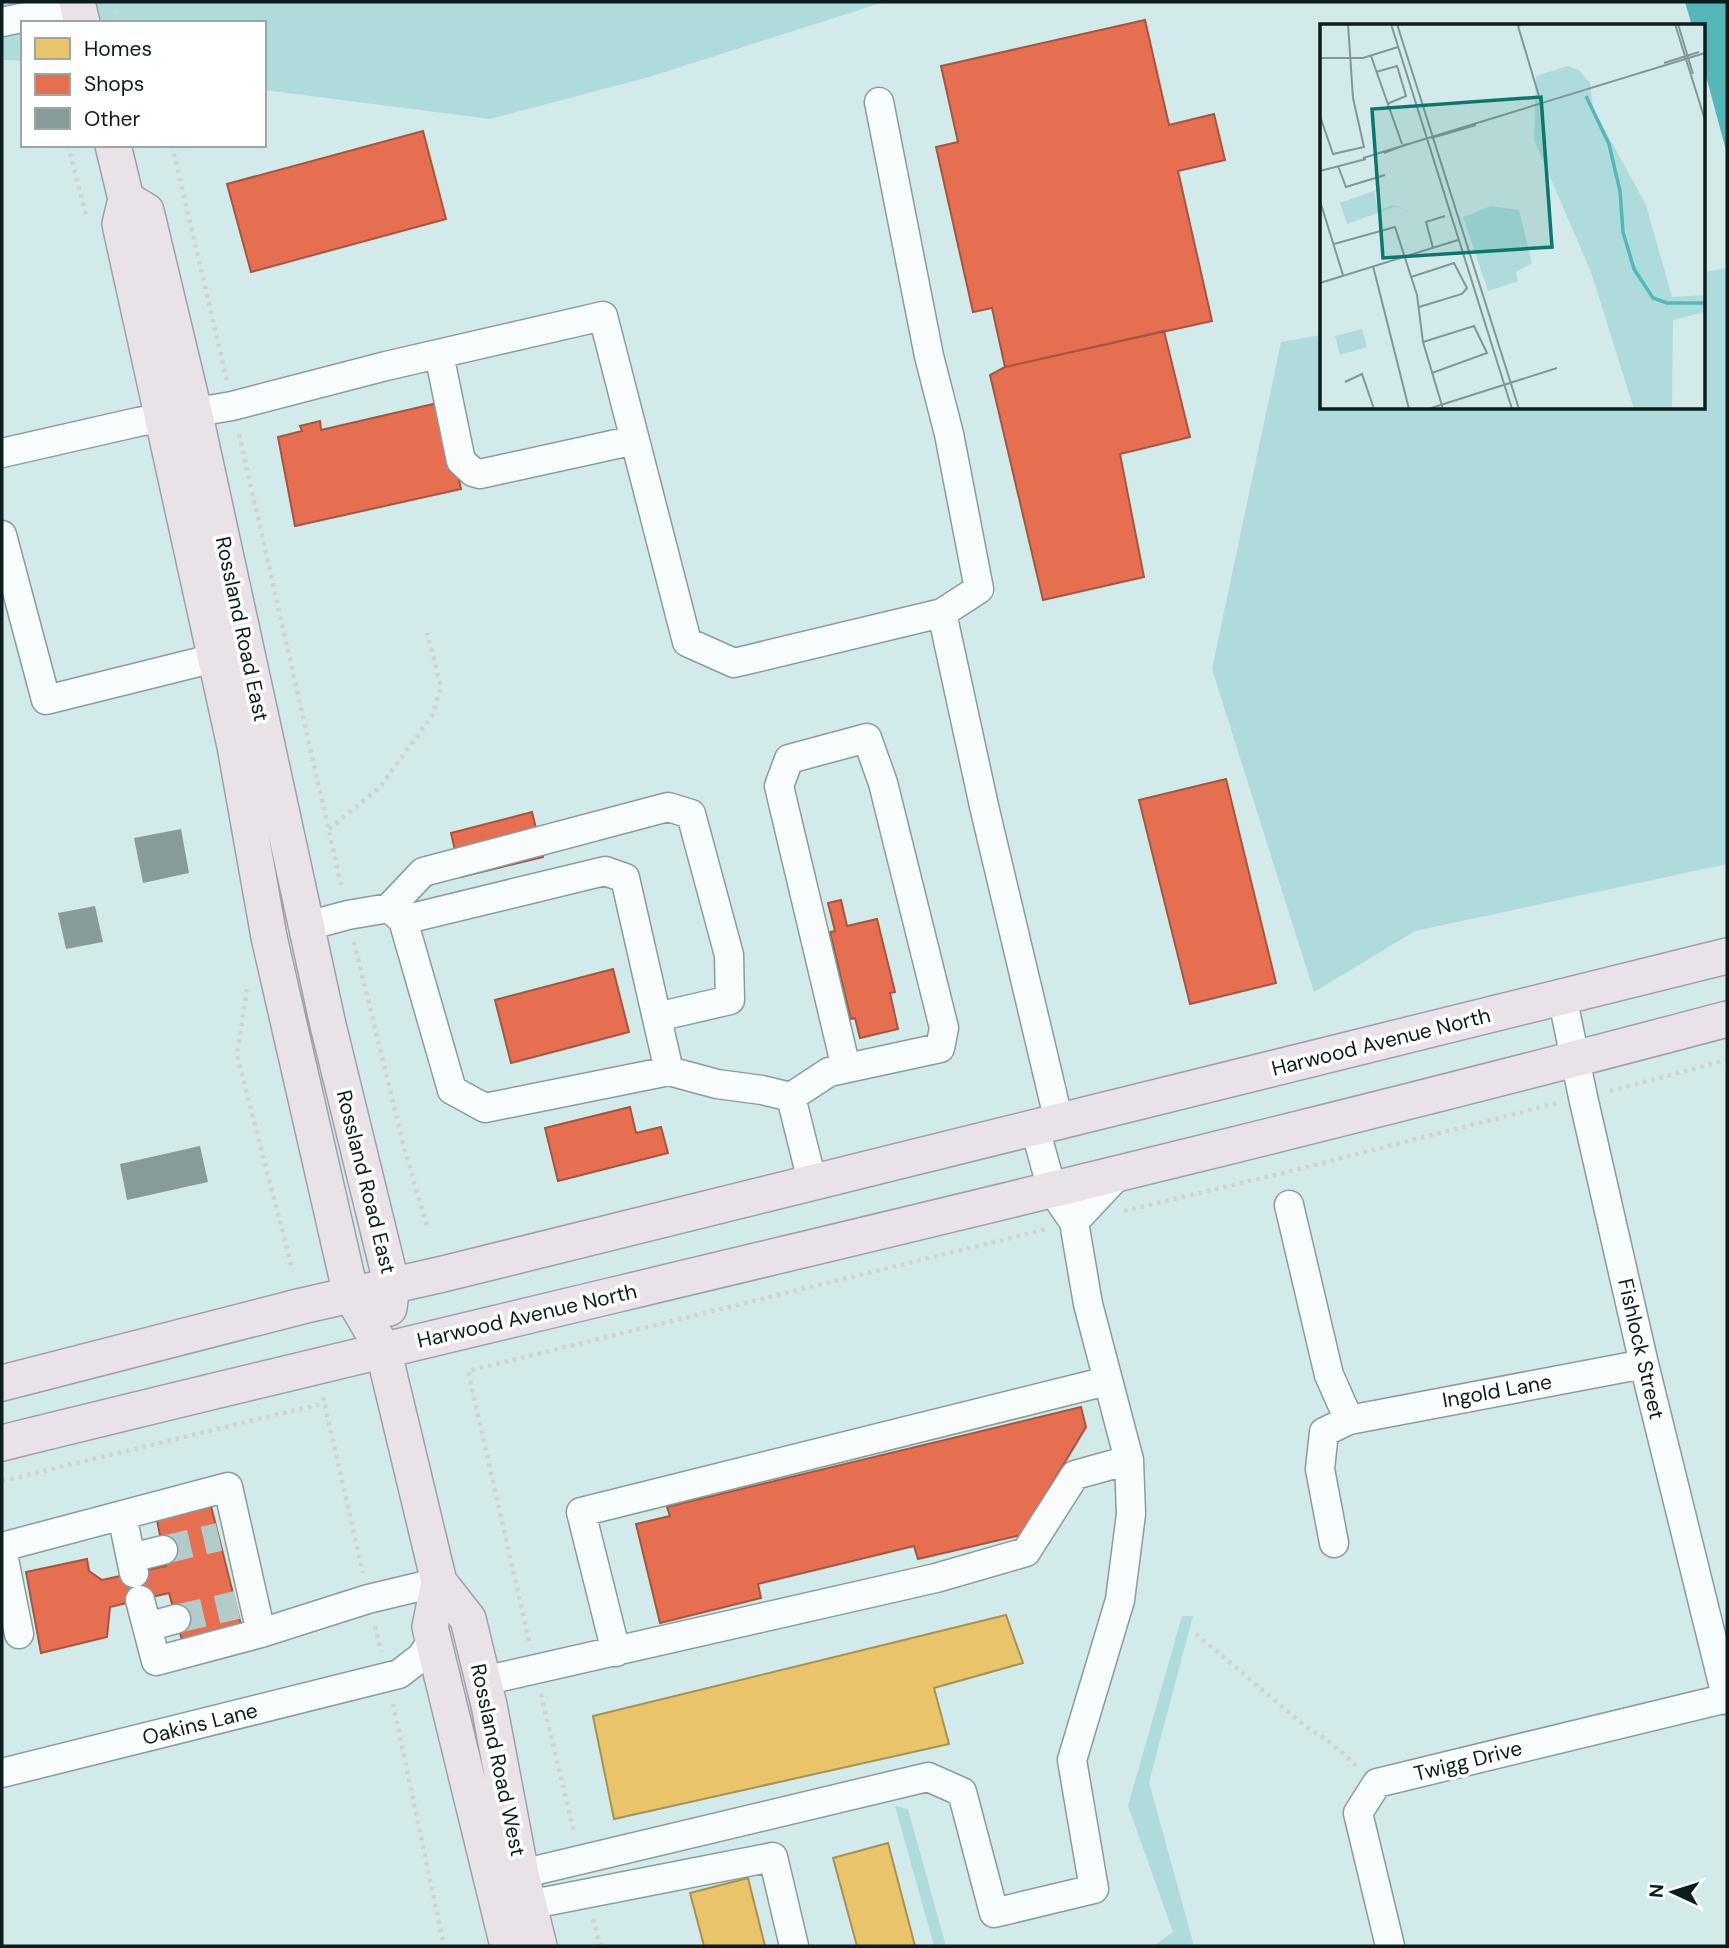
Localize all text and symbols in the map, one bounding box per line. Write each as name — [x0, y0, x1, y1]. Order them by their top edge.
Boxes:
legend — [21, 21, 266, 147]
inset map — [1320, 24, 1704, 410]
text: Homes — [84, 35, 152, 63]
text: Shops — [84, 70, 144, 98]
text: Other — [84, 105, 140, 133]
street label: Rossland Road East — [209, 534, 275, 724]
street label: Harwood Avenue North — [1269, 1001, 1493, 1083]
street label: Rossland Road East — [330, 1087, 402, 1277]
street label: Fishlock Street — [1611, 1276, 1671, 1422]
street label: Harwood Avenue North — [414, 1277, 640, 1355]
street label: Ingold Lane — [1440, 1368, 1554, 1414]
street label: Rossland Road West — [464, 1661, 532, 1859]
street label: Oakins Lane — [139, 1696, 261, 1752]
street label: Twigg Drive — [1411, 1734, 1525, 1788]
north arrow — [1638, 1857, 1708, 1927]
text: N — [1644, 1883, 1669, 1899]

